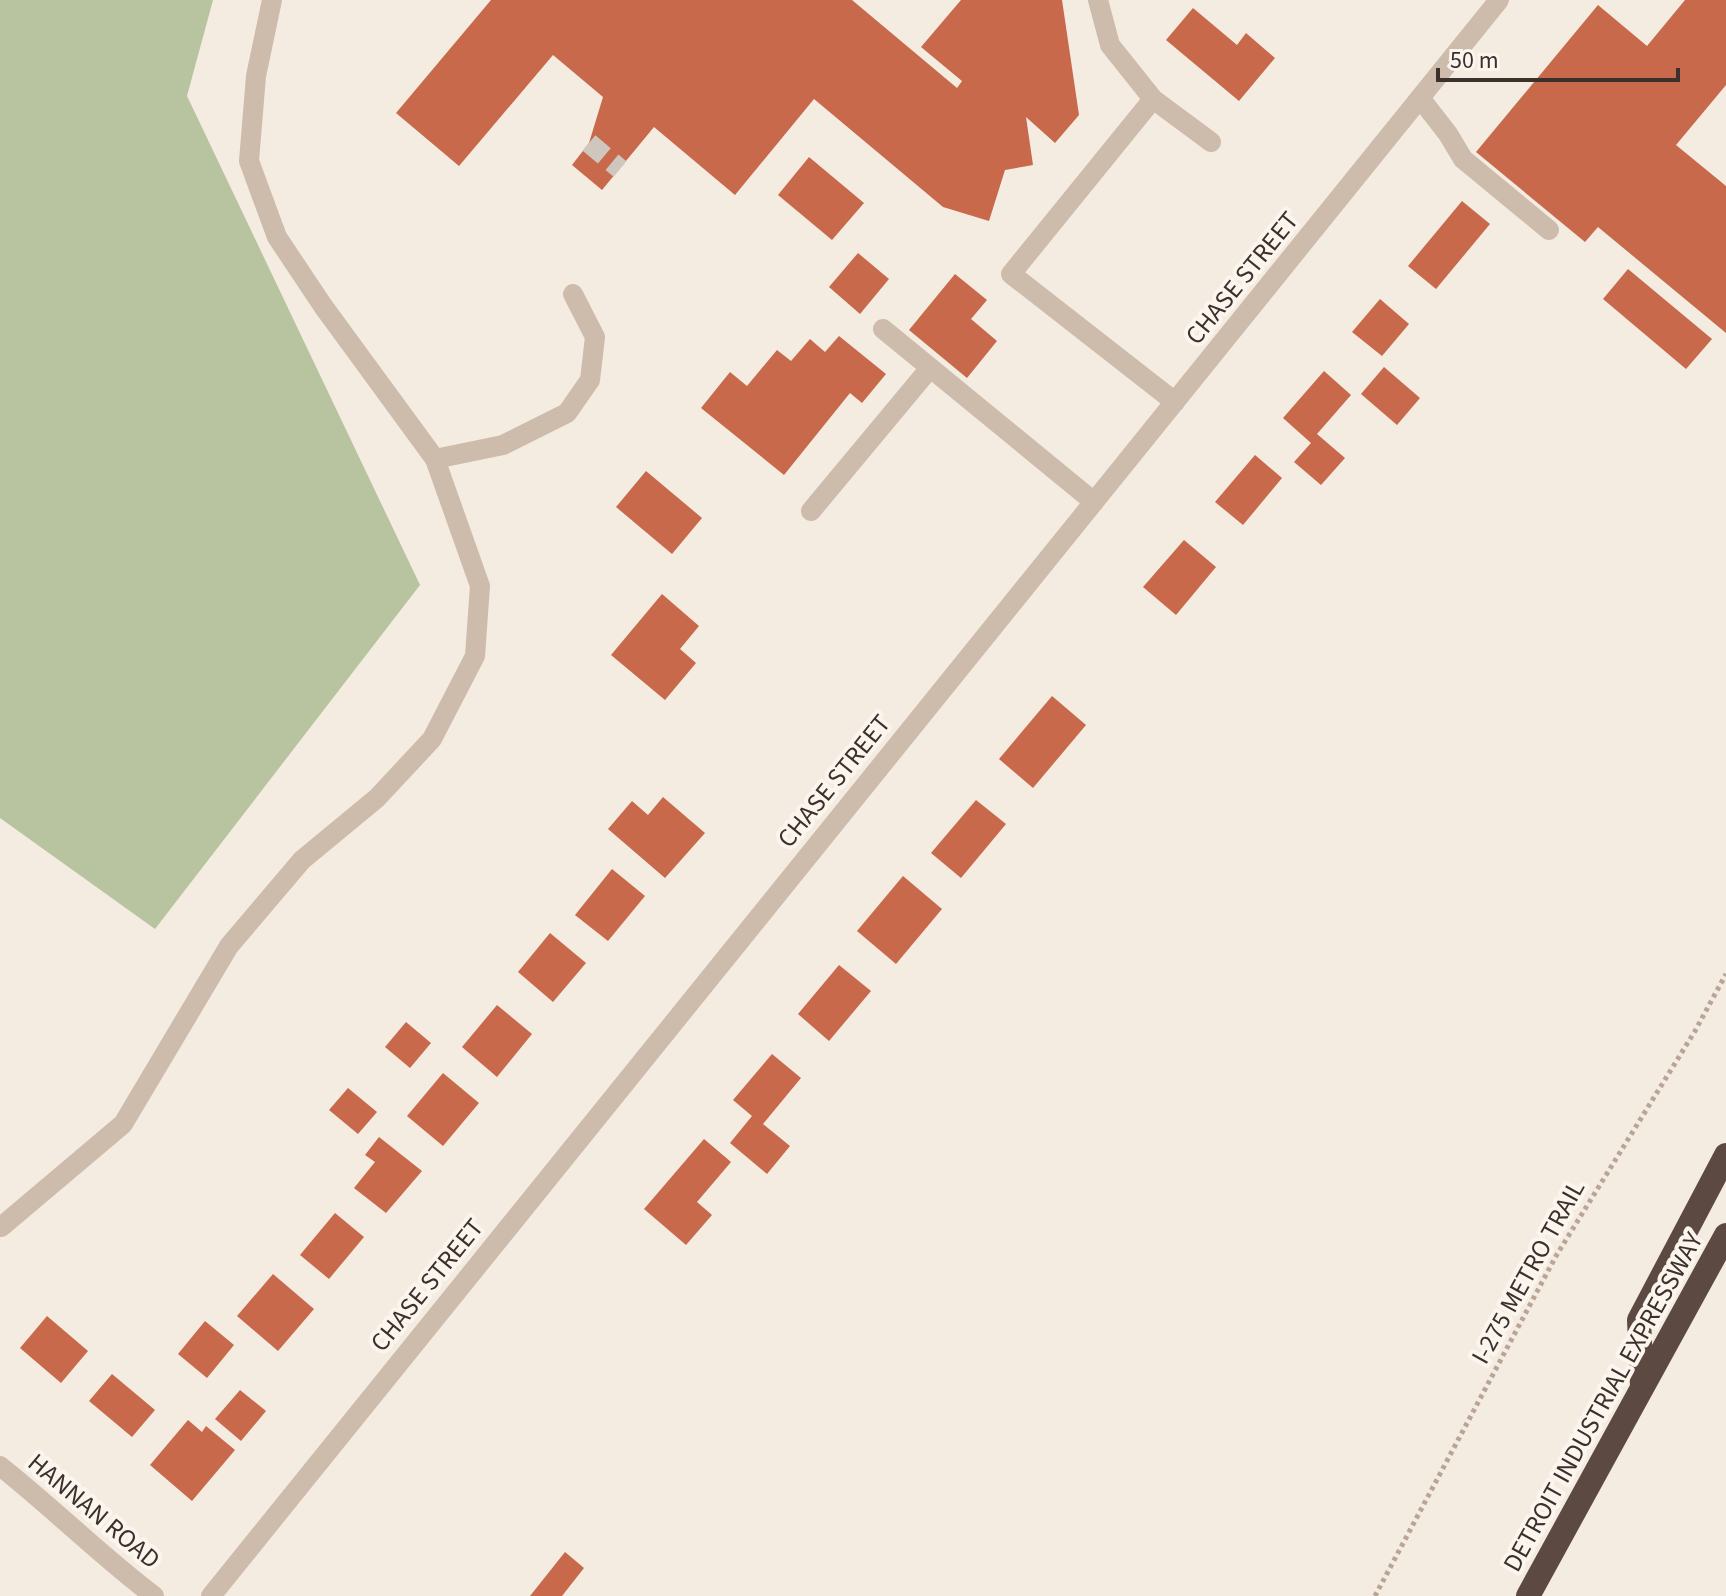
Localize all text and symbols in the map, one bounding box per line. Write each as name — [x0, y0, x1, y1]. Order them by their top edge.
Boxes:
scale bar — [1438, 32, 1678, 82]
text: 50 m — [1450, 43, 1499, 78]
street label: CHASE STREET — [1177, 203, 1307, 353]
street label: CHASE STREET — [769, 706, 899, 856]
street label: I-275 METRO TRAIL — [1462, 1173, 1594, 1371]
street label: CHASE STREET — [362, 1210, 492, 1360]
street label: DETROIT INDUSTRIAL EXPRESSWAY — [1494, 1225, 1712, 1578]
street label: HANNAN ROAD — [20, 1445, 168, 1577]

